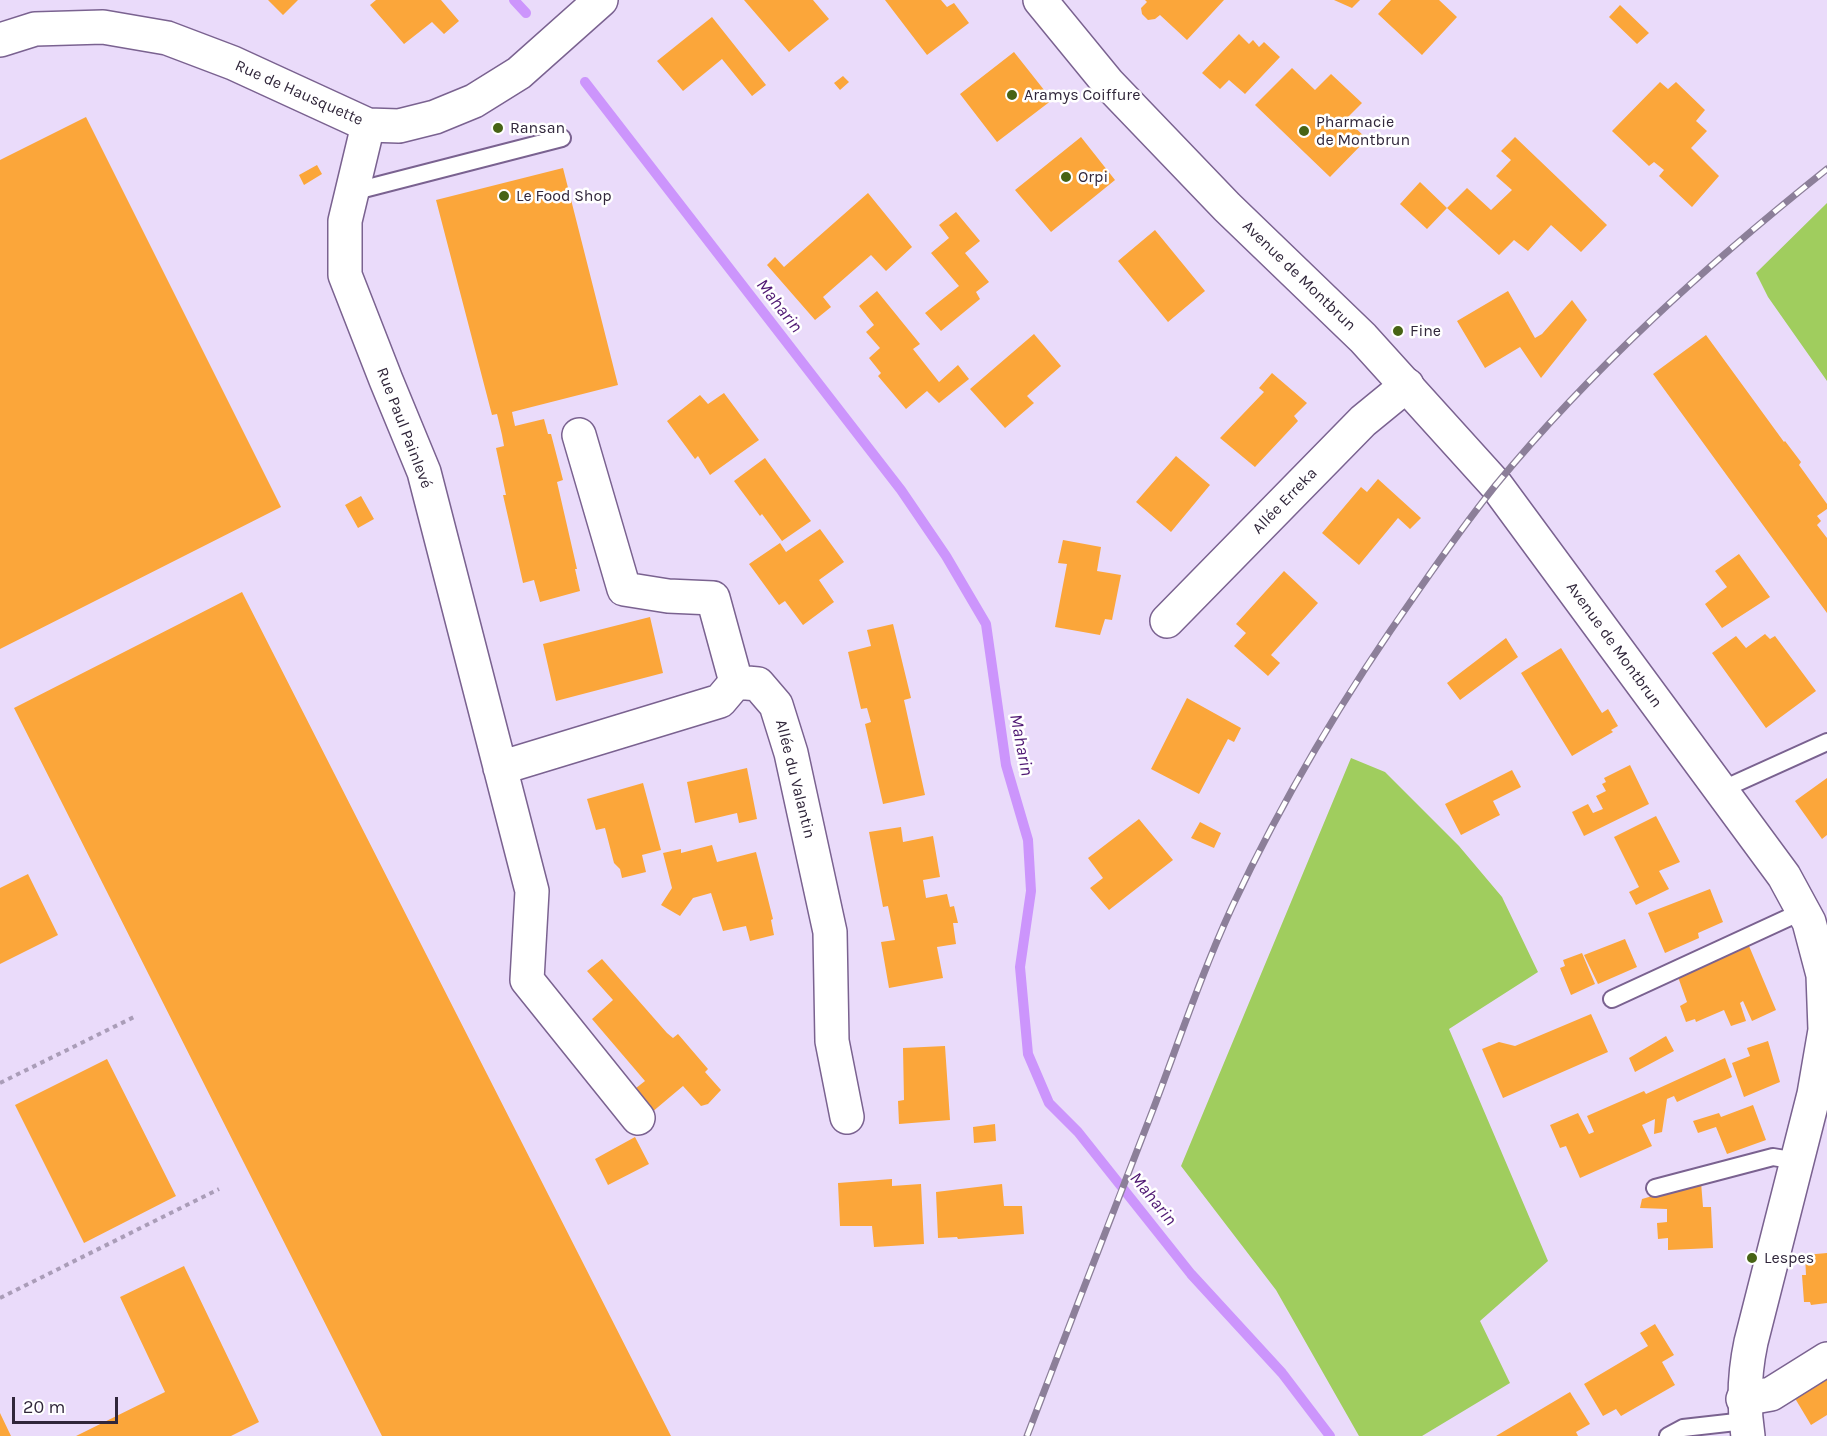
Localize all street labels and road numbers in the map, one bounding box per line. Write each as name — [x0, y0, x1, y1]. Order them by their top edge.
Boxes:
street label: Rue de Hausquette — [232, 56, 366, 130]
street label: Avenue de Montbrun — [1238, 217, 1360, 335]
street label: Rue Paul Painlevé — [372, 365, 436, 491]
street label: Allée Erreka — [1249, 464, 1321, 538]
street label: Avenue de Montbrun — [1562, 578, 1666, 712]
street label: Allée du Valantin — [771, 717, 819, 841]

